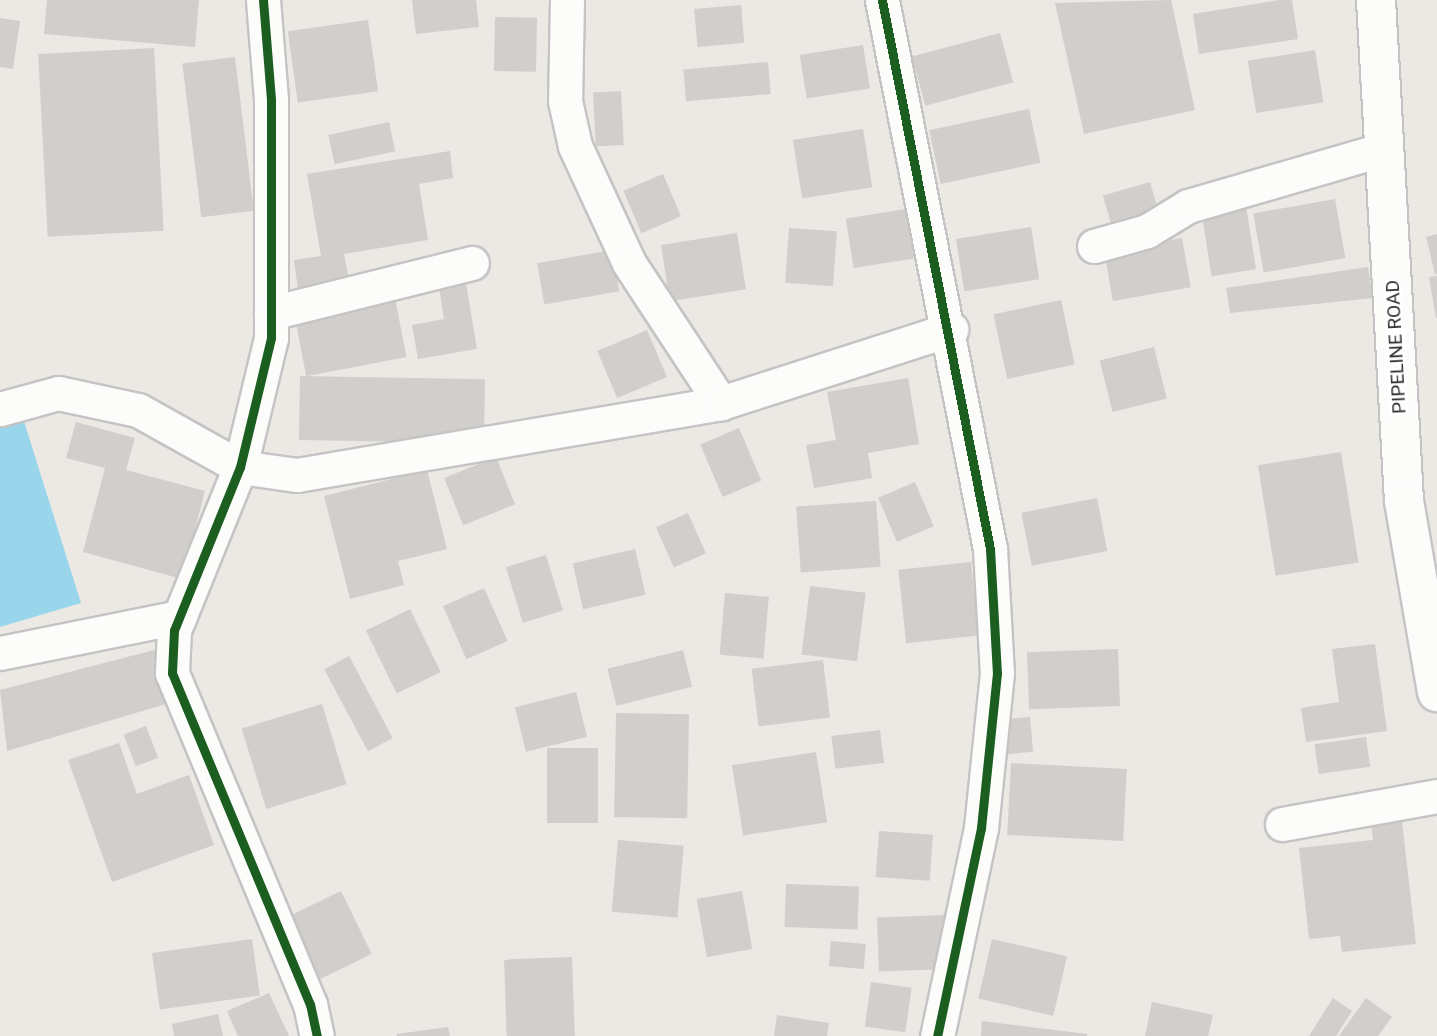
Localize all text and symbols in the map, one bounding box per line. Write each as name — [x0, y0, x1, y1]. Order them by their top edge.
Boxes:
street label: PIPELINE ROAD — [1381, 280, 1411, 414]

